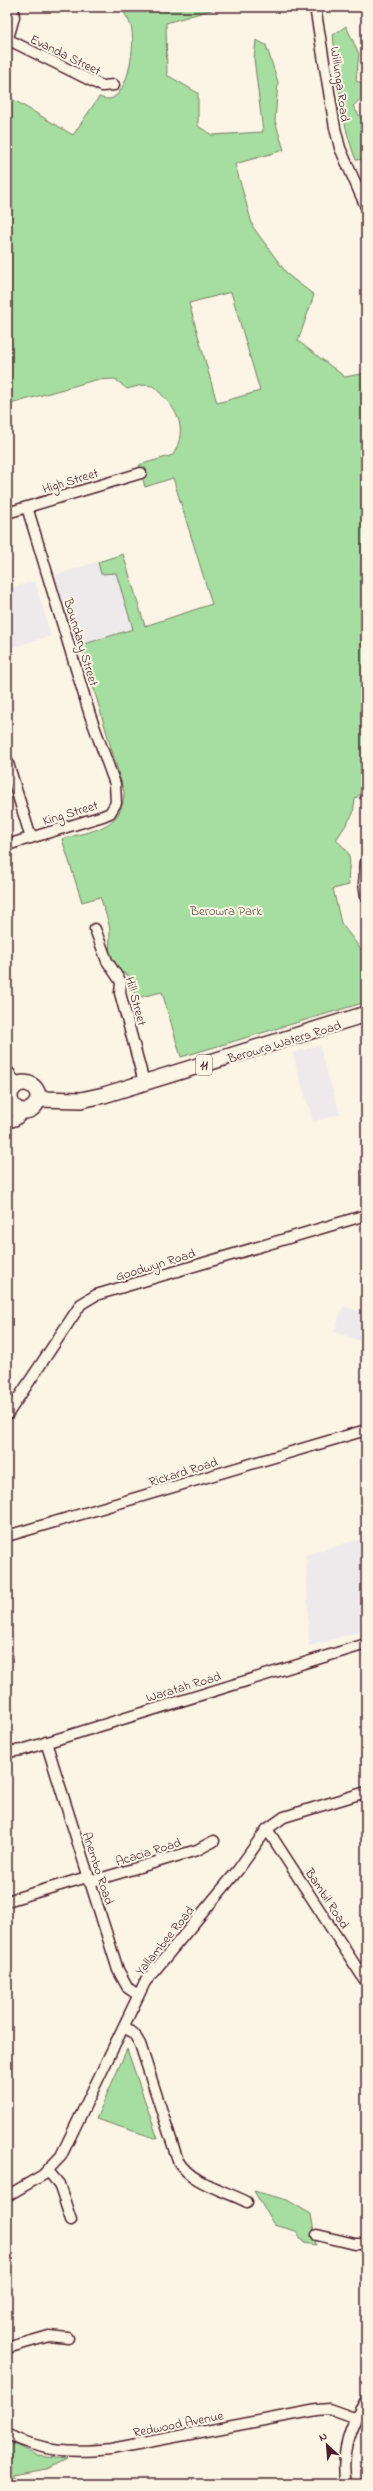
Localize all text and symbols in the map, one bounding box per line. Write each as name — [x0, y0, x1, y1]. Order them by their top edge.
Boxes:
street label: Evanda Street — [27, 30, 105, 81]
street label: Willunga Road — [324, 45, 354, 124]
street label: High Street — [40, 464, 102, 500]
street label: Boundary Street — [57, 595, 103, 690]
street label: King Street — [40, 796, 101, 832]
park label: Berowra Park — [189, 902, 262, 921]
street label: Hill Street — [120, 975, 151, 1029]
street label: Berowra Waters Road — [224, 1016, 344, 1069]
road number: 11 — [196, 1055, 212, 1075]
street label: Goodwyn Road — [113, 1244, 199, 1288]
street label: Rickard Road — [147, 1453, 221, 1492]
street label: Waratah Road — [144, 1667, 224, 1708]
street label: Anembo Road — [77, 1830, 118, 1908]
street label: Acacia Road — [113, 1833, 184, 1871]
street label: Bambil Road — [299, 1864, 354, 1933]
street label: Yallambee Road — [131, 1902, 200, 1980]
street label: Redwood Avenue — [131, 2406, 225, 2443]
north arrow — [307, 2425, 347, 2465]
text: N — [316, 2428, 330, 2446]

